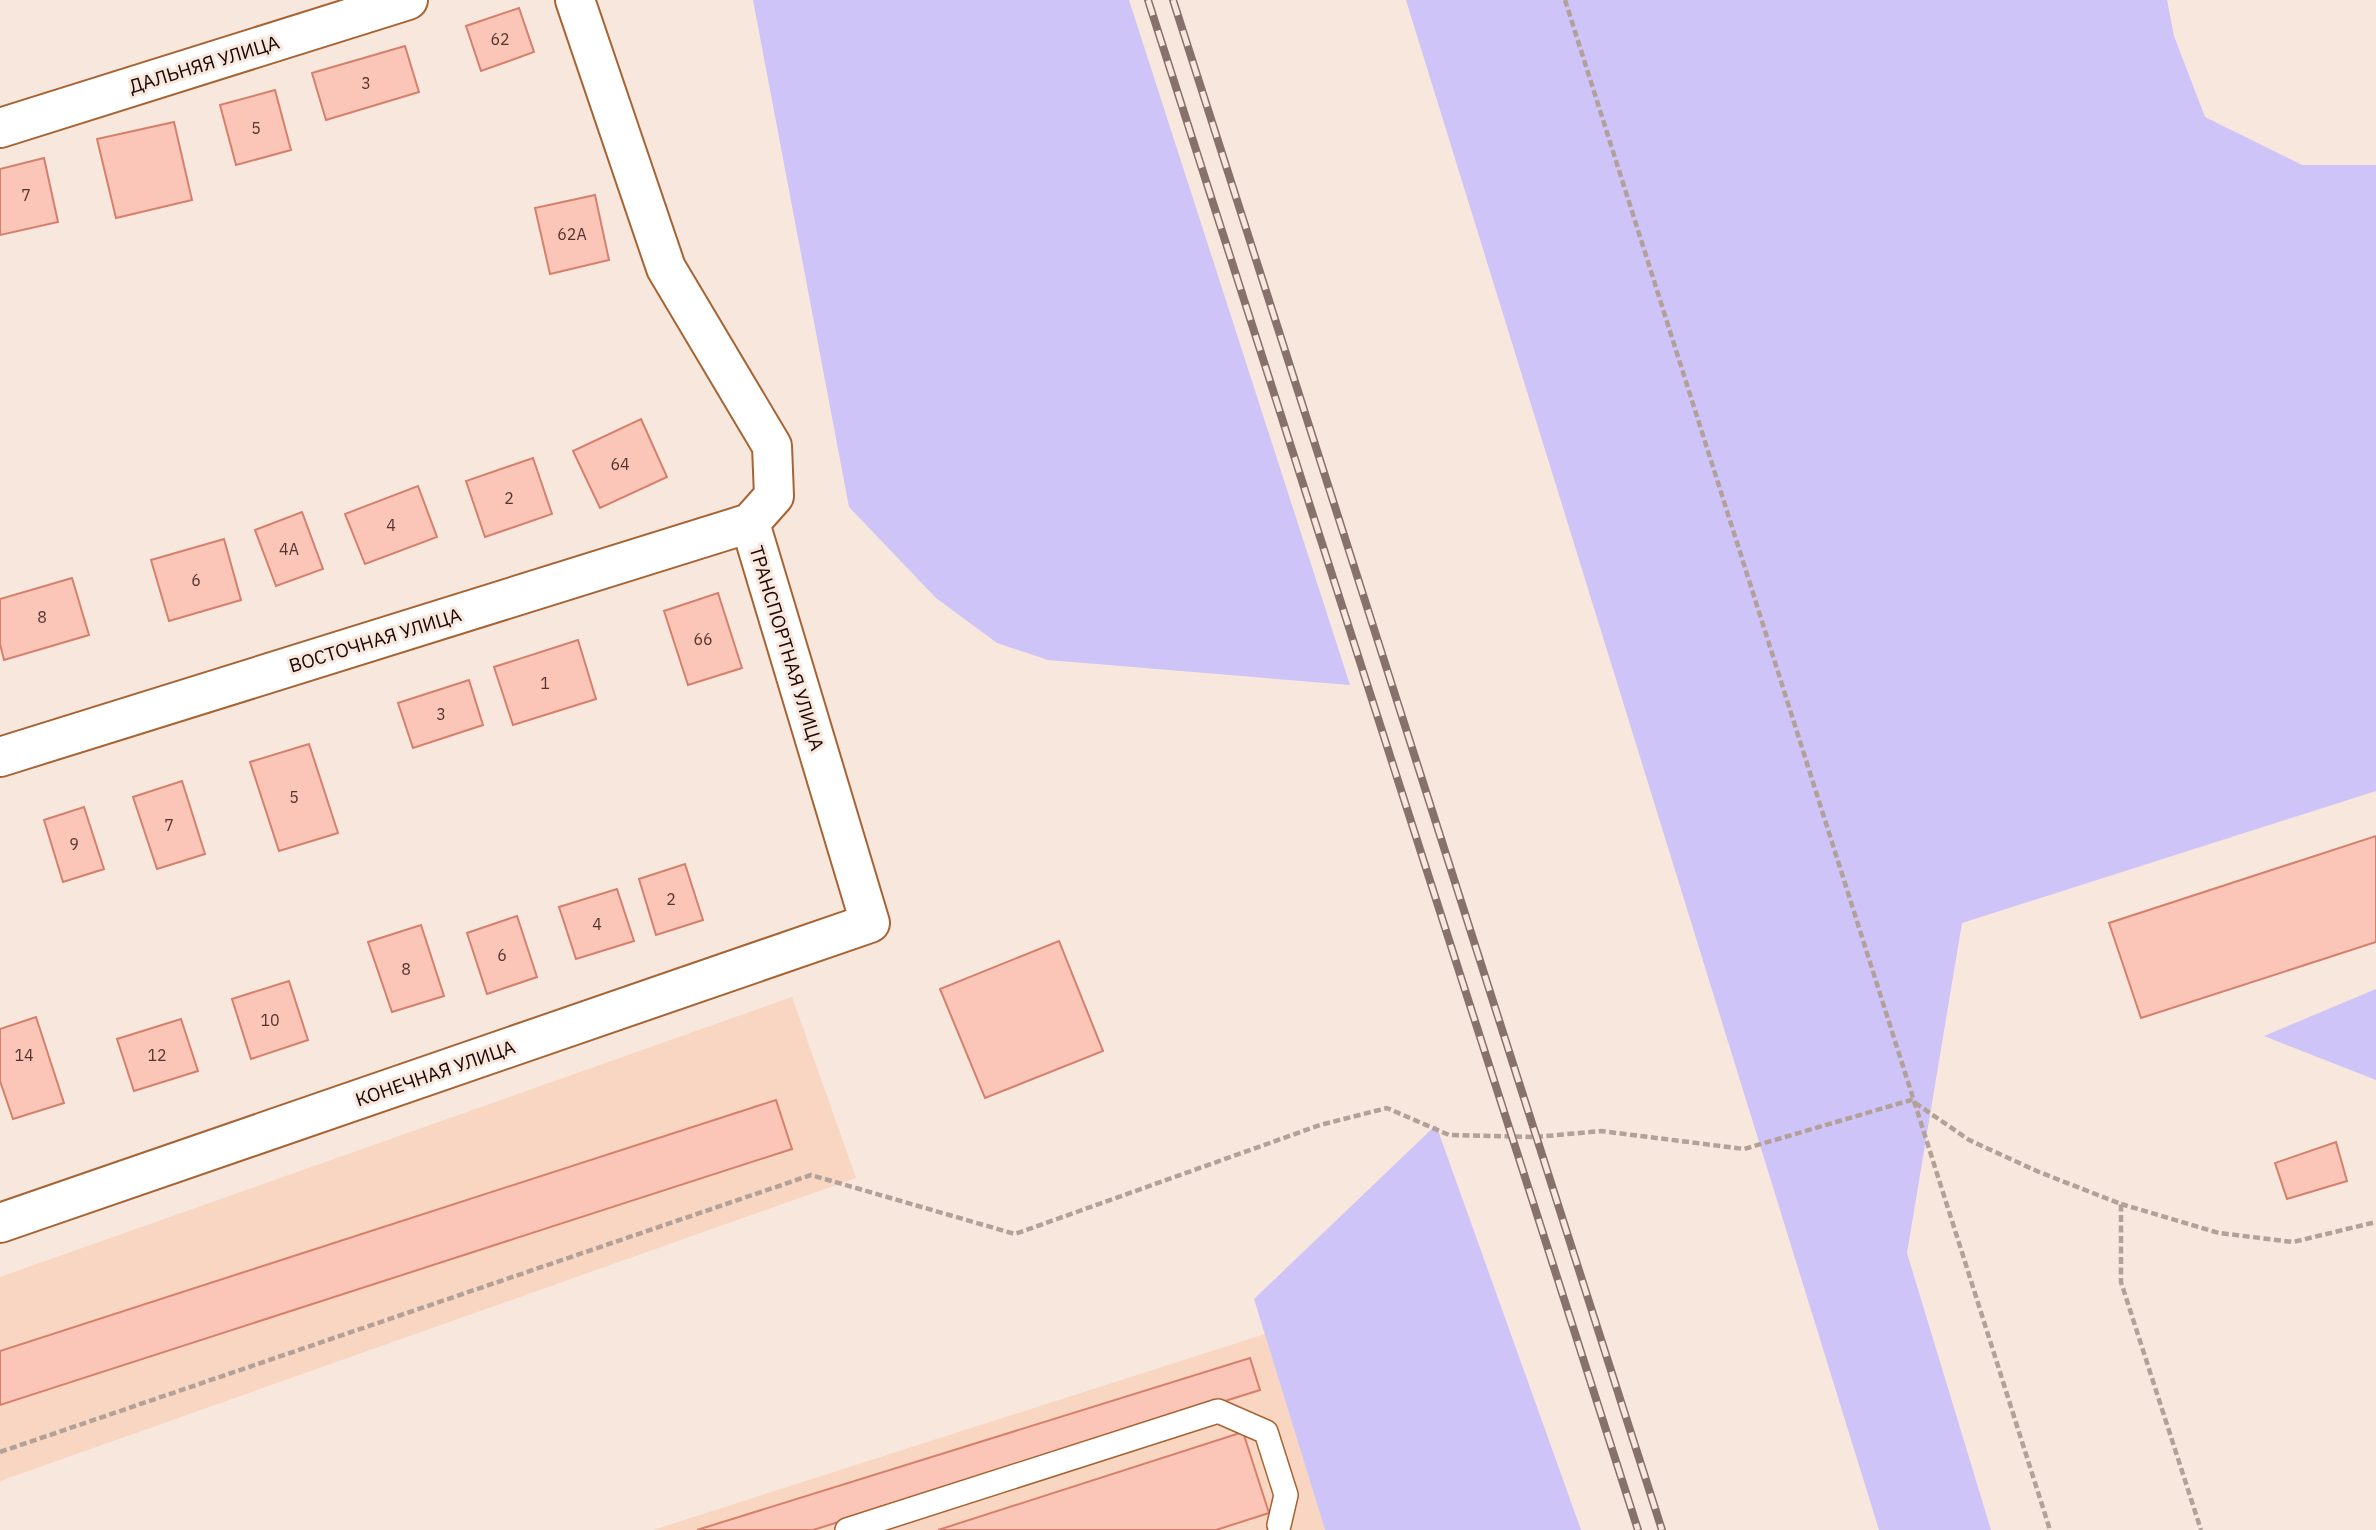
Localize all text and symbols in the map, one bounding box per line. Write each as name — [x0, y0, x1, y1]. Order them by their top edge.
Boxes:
house number: 62 — [490, 29, 510, 49]
street label: ДАЛЬНЯЯ УЛИЦА — [126, 30, 282, 98]
house number: 3 — [361, 73, 371, 93]
house number: 5 — [251, 118, 261, 138]
house number: 7 — [21, 185, 31, 205]
house number: 62А — [557, 224, 587, 244]
house number: 64 — [610, 454, 630, 474]
house number: 2 — [504, 488, 514, 508]
house number: 4 — [386, 515, 396, 535]
house number: 4А — [279, 539, 299, 559]
street label: ТРАНСПОРТНАЯ УЛИЦА — [744, 543, 830, 753]
house number: 6 — [191, 570, 201, 590]
street label: ВОСТОЧНАЯ УЛИЦА — [286, 602, 464, 678]
house number: 8 — [37, 607, 47, 627]
house number: 66 — [693, 629, 713, 649]
house number: 1 — [540, 673, 550, 693]
house number: 3 — [436, 704, 446, 724]
house number: 5 — [289, 787, 299, 807]
house number: 7 — [164, 815, 174, 835]
house number: 9 — [69, 834, 79, 854]
house number: 2 — [666, 889, 676, 909]
house number: 4 — [592, 914, 602, 934]
house number: 6 — [497, 945, 507, 965]
house number: 8 — [401, 959, 411, 979]
house number: 10 — [260, 1010, 280, 1030]
street label: КОНЕЧНАЯ УЛИЦА — [352, 1034, 518, 1112]
house number: 14 — [14, 1045, 34, 1065]
house number: 12 — [147, 1045, 167, 1065]

